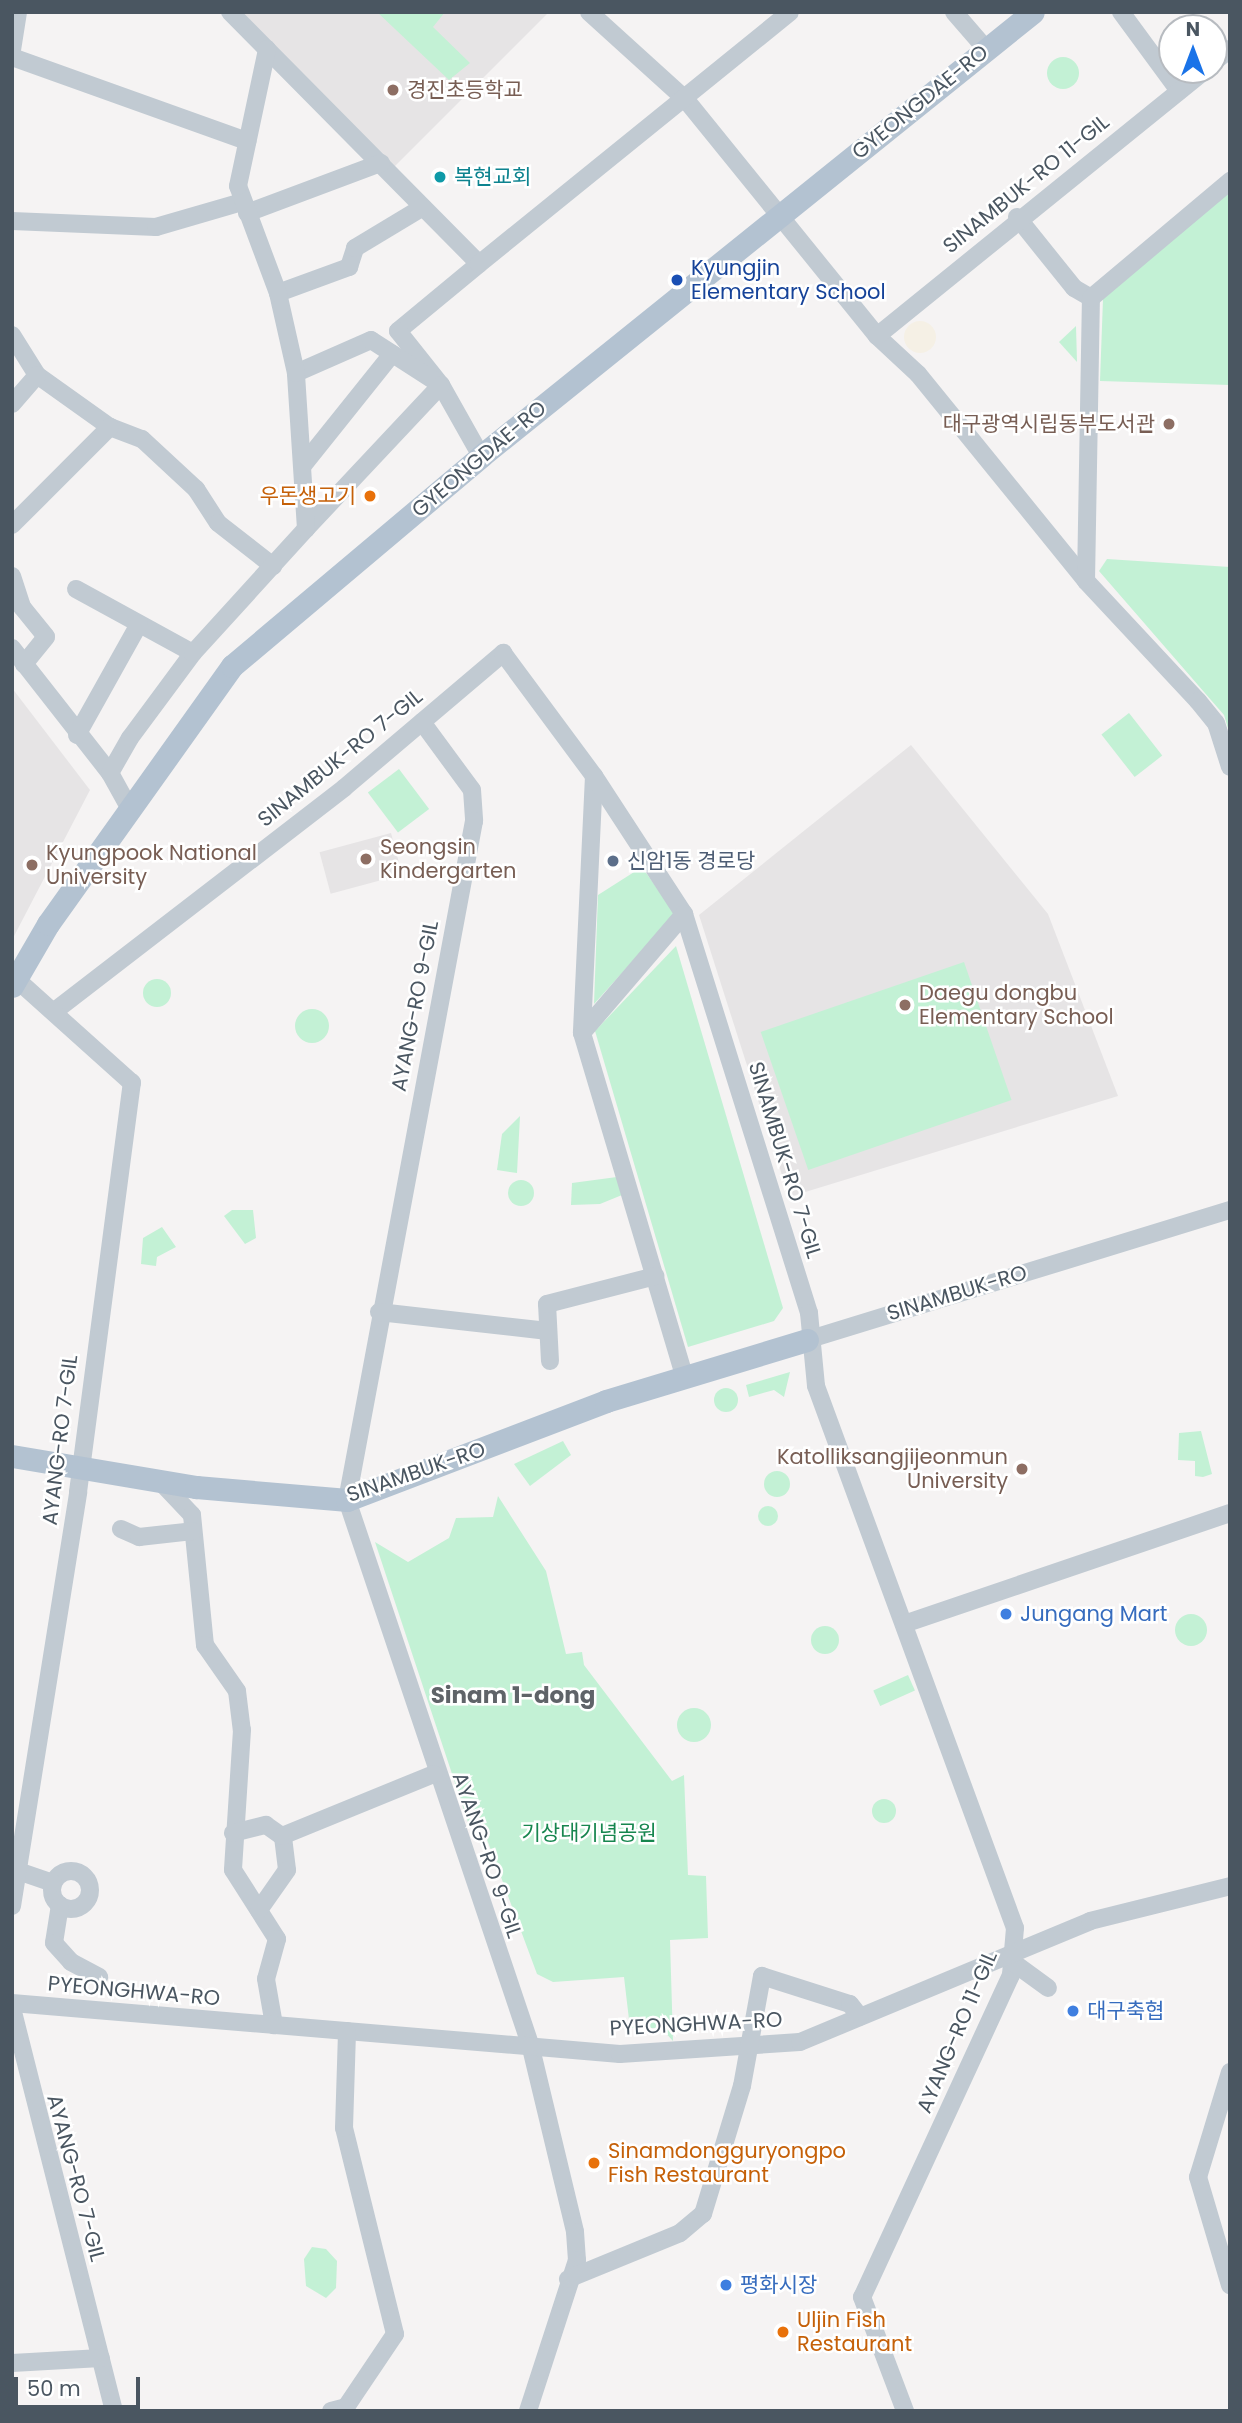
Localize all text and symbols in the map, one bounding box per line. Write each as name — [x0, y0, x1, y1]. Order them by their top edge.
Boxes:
north arrow — [1158, 14, 1228, 84]
text: N — [1186, 16, 1200, 43]
street label: GYEONGDAE-RO — [847, 39, 993, 165]
place label: 경진초등학교 — [407, 77, 523, 103]
marker: 경진초등학교 — [385, 82, 401, 98]
street label: SINAMBUK-RO 11-GIL — [938, 109, 1114, 259]
place label: 복현교회 — [454, 164, 531, 190]
marker: 복현교회 — [432, 169, 448, 185]
place label: Kyungjin Elementary School — [691, 255, 886, 305]
marker: Kyungjin Elementary School — [669, 272, 685, 288]
street label: GYEONGDAE-RO — [407, 395, 551, 523]
place label: 대구광역시립동부도서관 — [942, 411, 1155, 437]
marker: 대구광역시립동부도서관 — [1161, 416, 1177, 432]
place label: 우돈생고기 — [259, 483, 356, 509]
marker: 우돈생고기 — [362, 488, 378, 504]
street label: SINAMBUK-RO 7-GIL — [253, 684, 427, 832]
place label: Seongsin Kindergarten — [380, 834, 517, 884]
place label: Kyungpook National University — [46, 840, 257, 890]
place label: 신암1동 경로당 — [627, 848, 755, 874]
marker: Seongsin Kindergarten — [358, 851, 374, 867]
marker: 신암1동 경로당 — [605, 853, 621, 869]
marker: Kyungpook National University — [24, 857, 40, 873]
street label: AYANG-RO 9-GIL — [386, 918, 444, 1094]
place label: Daegu dongbu Elementary School — [919, 980, 1114, 1030]
marker: Daegu dongbu Elementary School — [897, 997, 913, 1013]
street label: SINAMBUK-RO 7-GIL — [743, 1059, 827, 1261]
street label: SINAMBUK-RO — [884, 1260, 1030, 1326]
street label: AYANG-RO 7-GIL — [37, 1353, 83, 1527]
street label: SINAMBUK-RO — [343, 1436, 489, 1508]
place label: Katolliksangjijeonmun University — [777, 1444, 1008, 1494]
marker: Katolliksangjijeonmun University — [1014, 1461, 1030, 1477]
place label: Jungang Mart — [1020, 1601, 1167, 1627]
marker: Jungang Mart — [998, 1606, 1014, 1622]
district label: Sinam 1-dong — [431, 1681, 595, 1709]
street label: AYANG-RO 9-GIL — [447, 1769, 527, 1941]
park label: 기상대기념공원 — [521, 1820, 657, 1846]
street label: AYANG-RO 11-GIL — [911, 1947, 1003, 2117]
street label: PYEONGHWA-RO — [47, 1971, 221, 2011]
place label: 대구축협 — [1087, 1998, 1164, 2024]
marker: 대구축협 — [1065, 2003, 1081, 2019]
street label: PYEONGHWA-RO — [609, 2007, 783, 2041]
street label: AYANG-RO 7-GIL — [42, 2092, 110, 2264]
place label: Sinamdongguryongpo Fish Restaurant — [608, 2138, 846, 2188]
marker: Sinamdongguryongpo Fish Restaurant — [586, 2155, 602, 2171]
place label: 평화시장 — [740, 2272, 817, 2298]
marker: 평화시장 — [718, 2277, 734, 2293]
place label: Uljin Fish Restaurant — [797, 2307, 912, 2357]
marker: Uljin Fish Restaurant — [775, 2324, 791, 2340]
scale bar — [18, 2364, 144, 2408]
text: 50 m — [27, 2374, 81, 2403]

